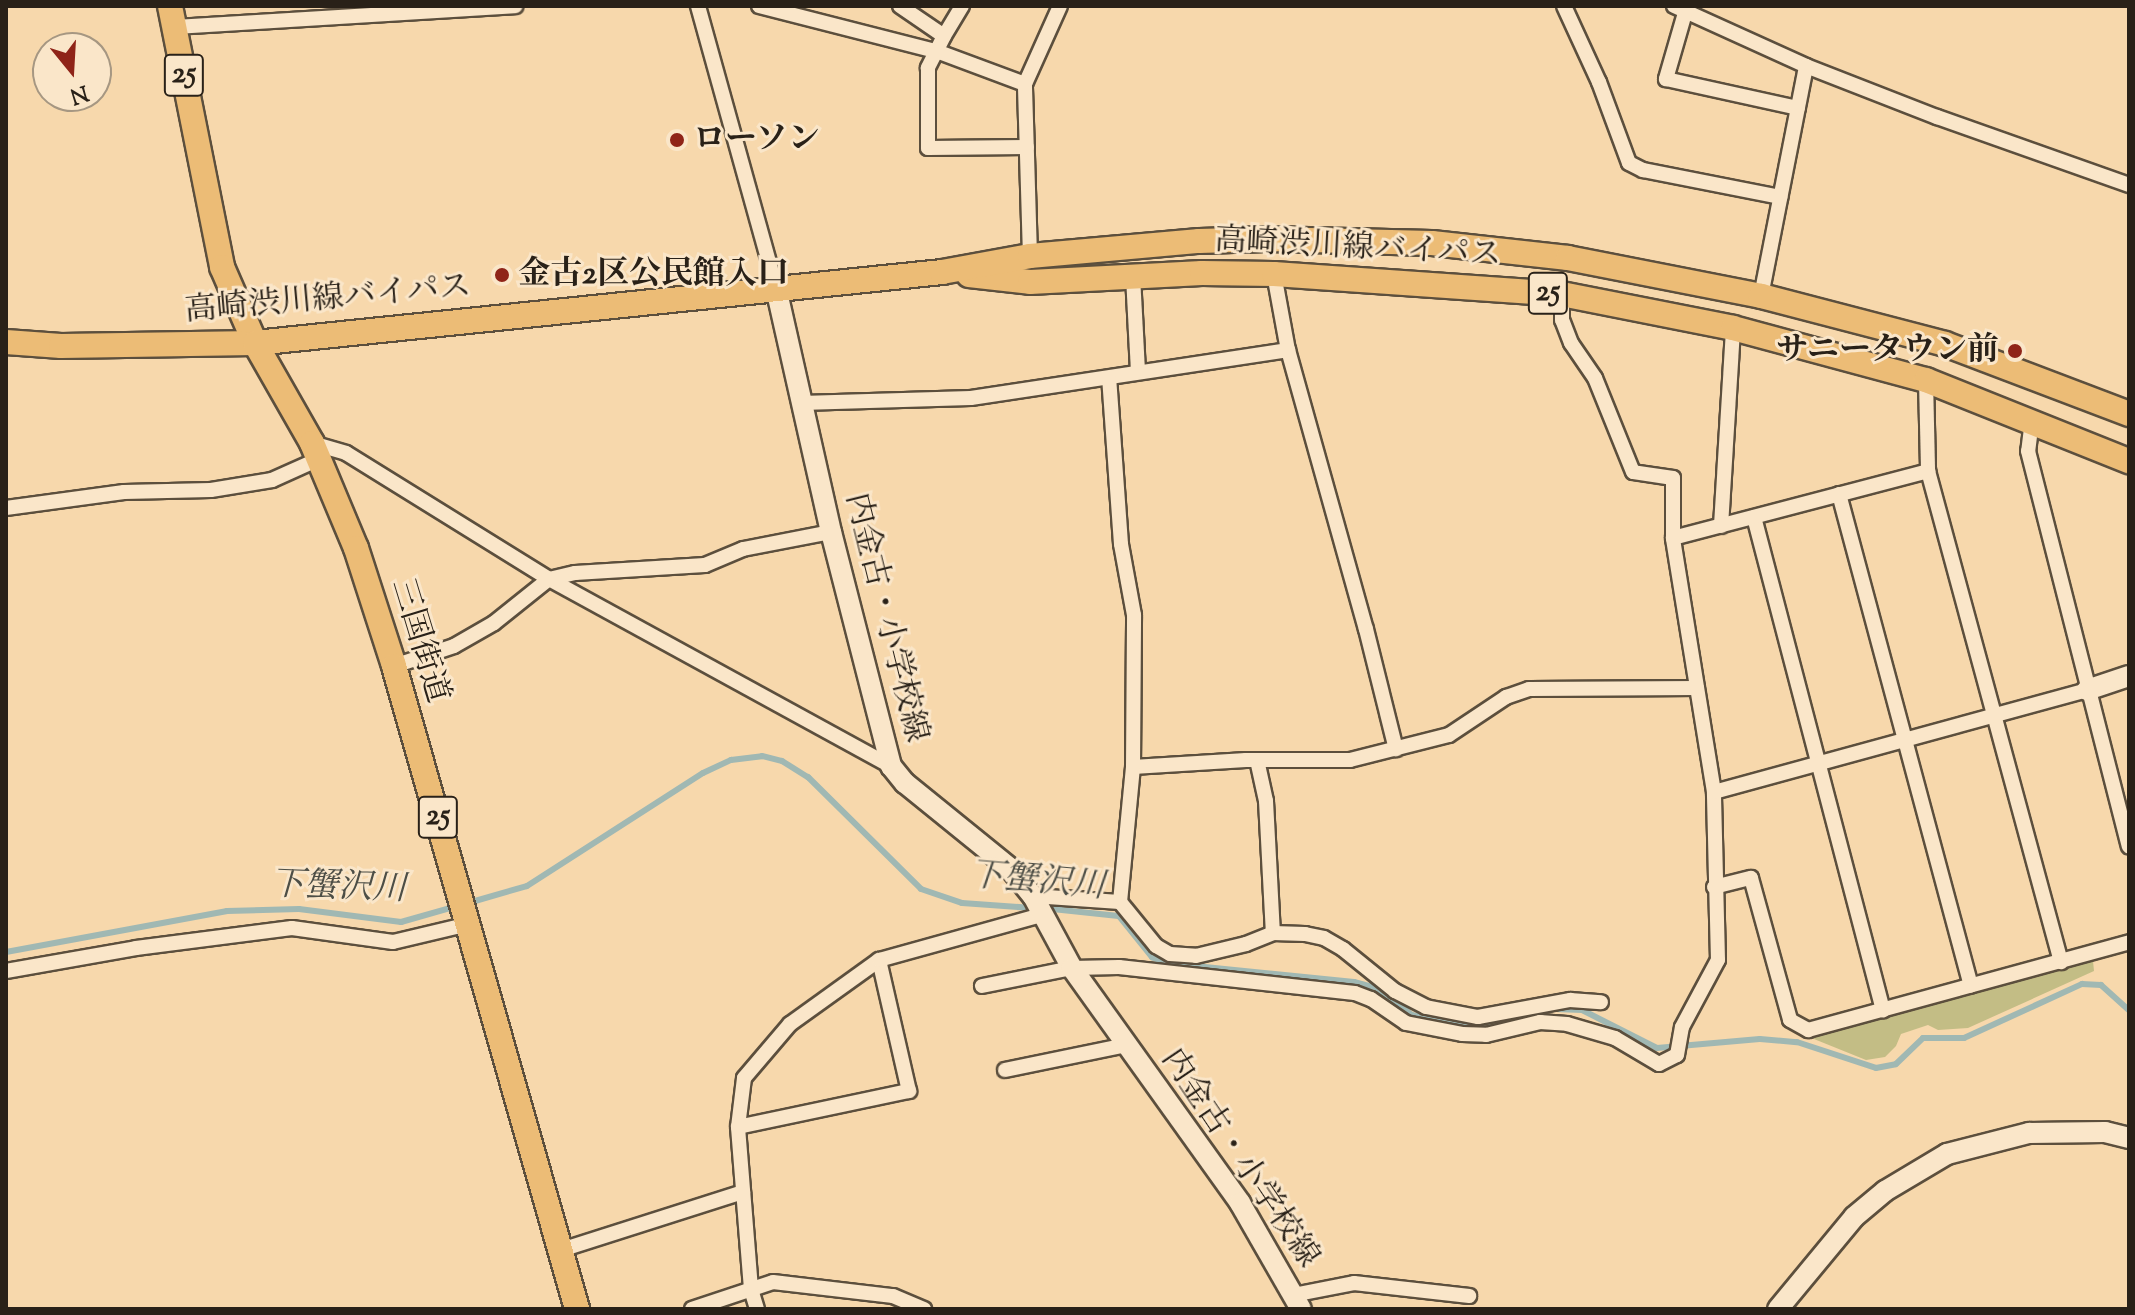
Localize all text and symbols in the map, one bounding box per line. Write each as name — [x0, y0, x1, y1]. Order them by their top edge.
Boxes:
north arrow — [32, 32, 112, 112]
road number: 25 — [162, 49, 206, 101]
text: N — [66, 75, 92, 111]
place label: ローソン — [693, 121, 821, 159]
marker: ローソン — [668, 131, 686, 149]
street label: 高崎渋川線バイパス — [1213, 222, 1503, 276]
place label: 金古2区公民館入口 — [518, 256, 789, 294]
marker: 金古2区公民館入口 — [493, 266, 511, 284]
road number: 25 — [1526, 267, 1570, 319]
street label: 高崎渋川線バイパス — [183, 268, 473, 332]
place label: サニータウン前 — [1775, 332, 1999, 370]
marker: サニータウン前 — [2006, 342, 2024, 360]
street label: 内金古・小学校線 — [835, 489, 935, 747]
street label: 三国街道 — [382, 574, 456, 708]
road number: 25 — [416, 791, 460, 843]
water label: 下蟹沢川 — [967, 856, 1107, 908]
water label: 下蟹沢川 — [269, 865, 407, 911]
street label: 内金古・小学校線 — [1152, 1042, 1326, 1276]

